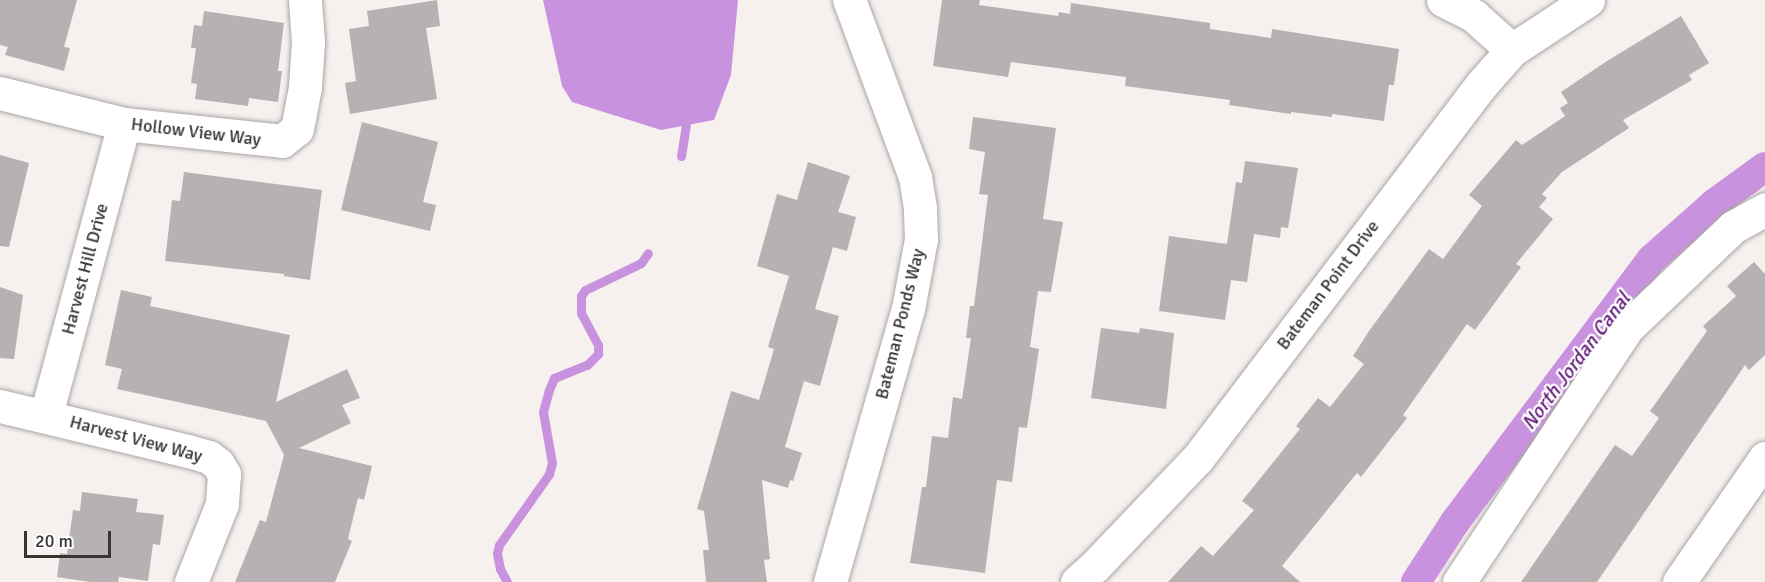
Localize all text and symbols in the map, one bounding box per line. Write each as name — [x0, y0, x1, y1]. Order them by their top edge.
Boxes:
street label: Hollow View Way — [130, 113, 262, 151]
street label: Harvest Hill Drive — [57, 201, 113, 337]
street label: Bateman Point Drive — [1272, 216, 1384, 354]
street label: Bateman Ponds Way — [871, 246, 929, 402]
water label: North Jordan Canal — [1517, 288, 1635, 434]
street label: Harvest View Way — [67, 411, 205, 467]
scale bar — [27, 519, 114, 557]
text: 20 m — [35, 530, 73, 552]

